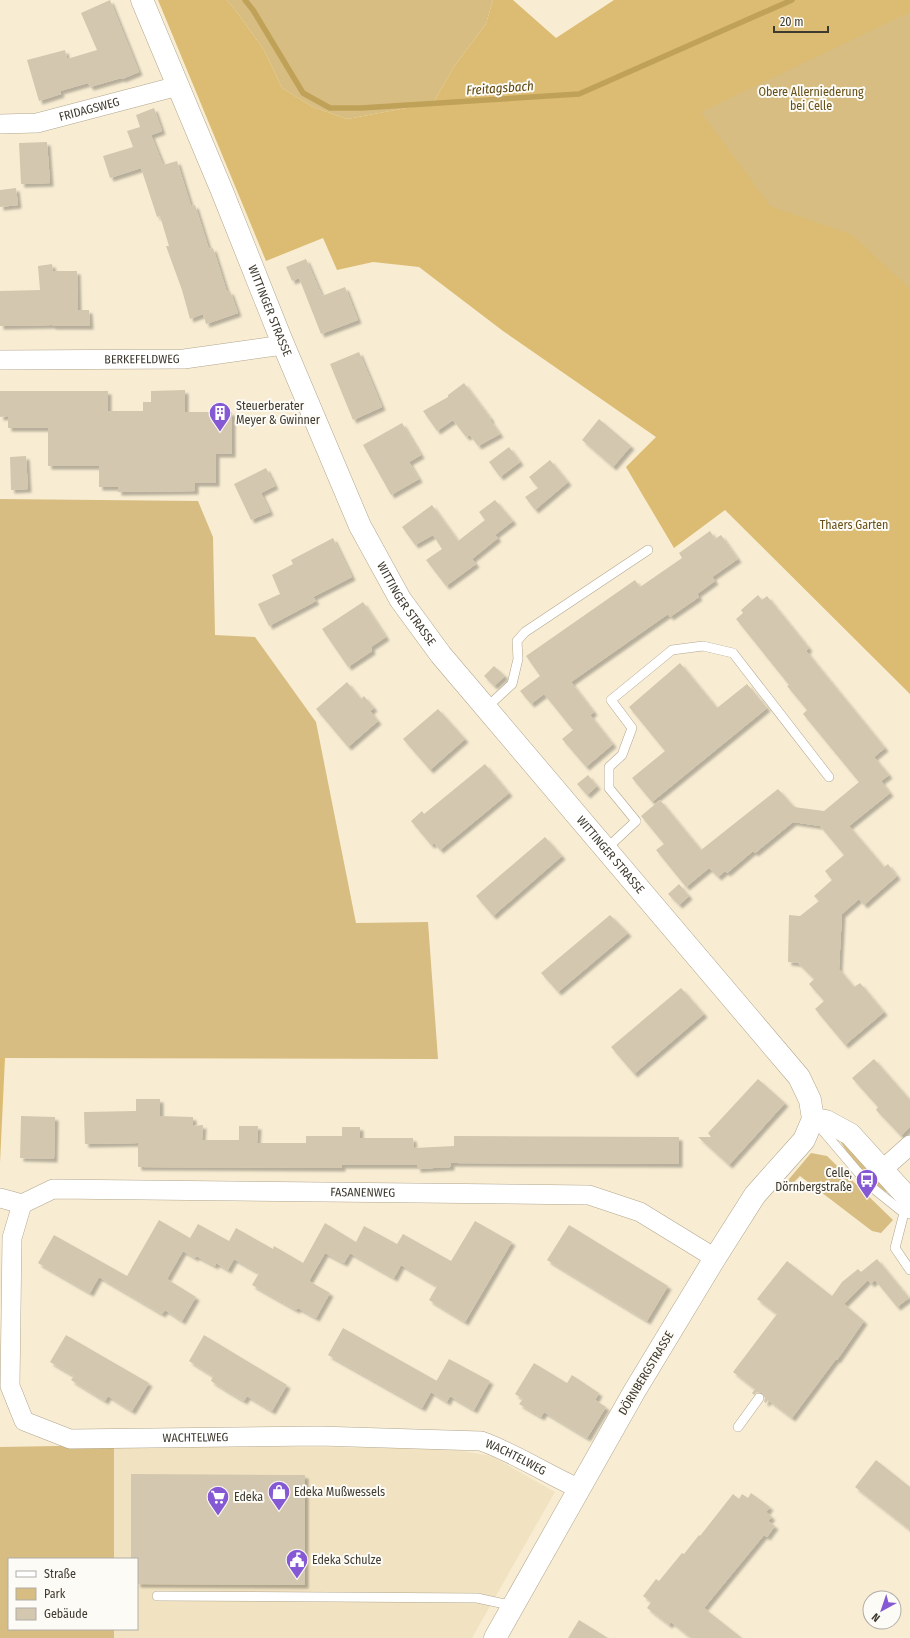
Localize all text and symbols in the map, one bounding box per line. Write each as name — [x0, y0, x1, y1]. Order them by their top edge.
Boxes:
scale bar — [774, 8, 828, 34]
text: 20 m — [780, 15, 804, 29]
water label: Freitagsbach — [466, 78, 534, 98]
park label: Obere Allerniederung bei Celle — [758, 85, 864, 113]
street label: FRIDAGSWEG — [57, 95, 121, 124]
street label: WITTINGER STRASSE — [245, 263, 295, 359]
street label: BERKEFELDWEG — [104, 352, 180, 366]
place label: Steuerberater Meyer & Gwinner — [236, 399, 321, 427]
building icon: Steuerberater Meyer & Gwinner — [207, 400, 233, 433]
park label: Thaers Garten — [820, 518, 888, 532]
street label: WITTINGER STRASSE — [374, 559, 439, 649]
street label: WITTINGER STRASSE — [574, 813, 647, 897]
place label: Celle, Dörnbergstraße — [775, 1166, 852, 1194]
bus stop icon: Celle, Dörnbergstraße — [854, 1167, 880, 1200]
street label: FASANENWEG — [330, 1185, 395, 1200]
street label: DÖRNBERGSTRASSE — [614, 1327, 677, 1417]
street label: WACHTELWEG — [162, 1430, 229, 1445]
street label: WACHTELWEG — [483, 1436, 549, 1478]
shop icon: Edeka Mußwessels — [266, 1479, 292, 1512]
supermarket icon: Edeka — [205, 1484, 231, 1517]
place label: Edeka Mußwessels — [294, 1485, 385, 1499]
place label: Edeka — [234, 1490, 263, 1504]
public building icon: Edeka Schulze — [284, 1547, 310, 1580]
place label: Edeka Schulze — [312, 1553, 381, 1567]
legend — [8, 1558, 138, 1630]
text: Straße — [44, 1567, 76, 1581]
text: Park — [44, 1587, 66, 1601]
north arrow — [862, 1590, 902, 1630]
text: Gebäude — [44, 1607, 88, 1621]
text: N — [869, 1610, 883, 1624]

